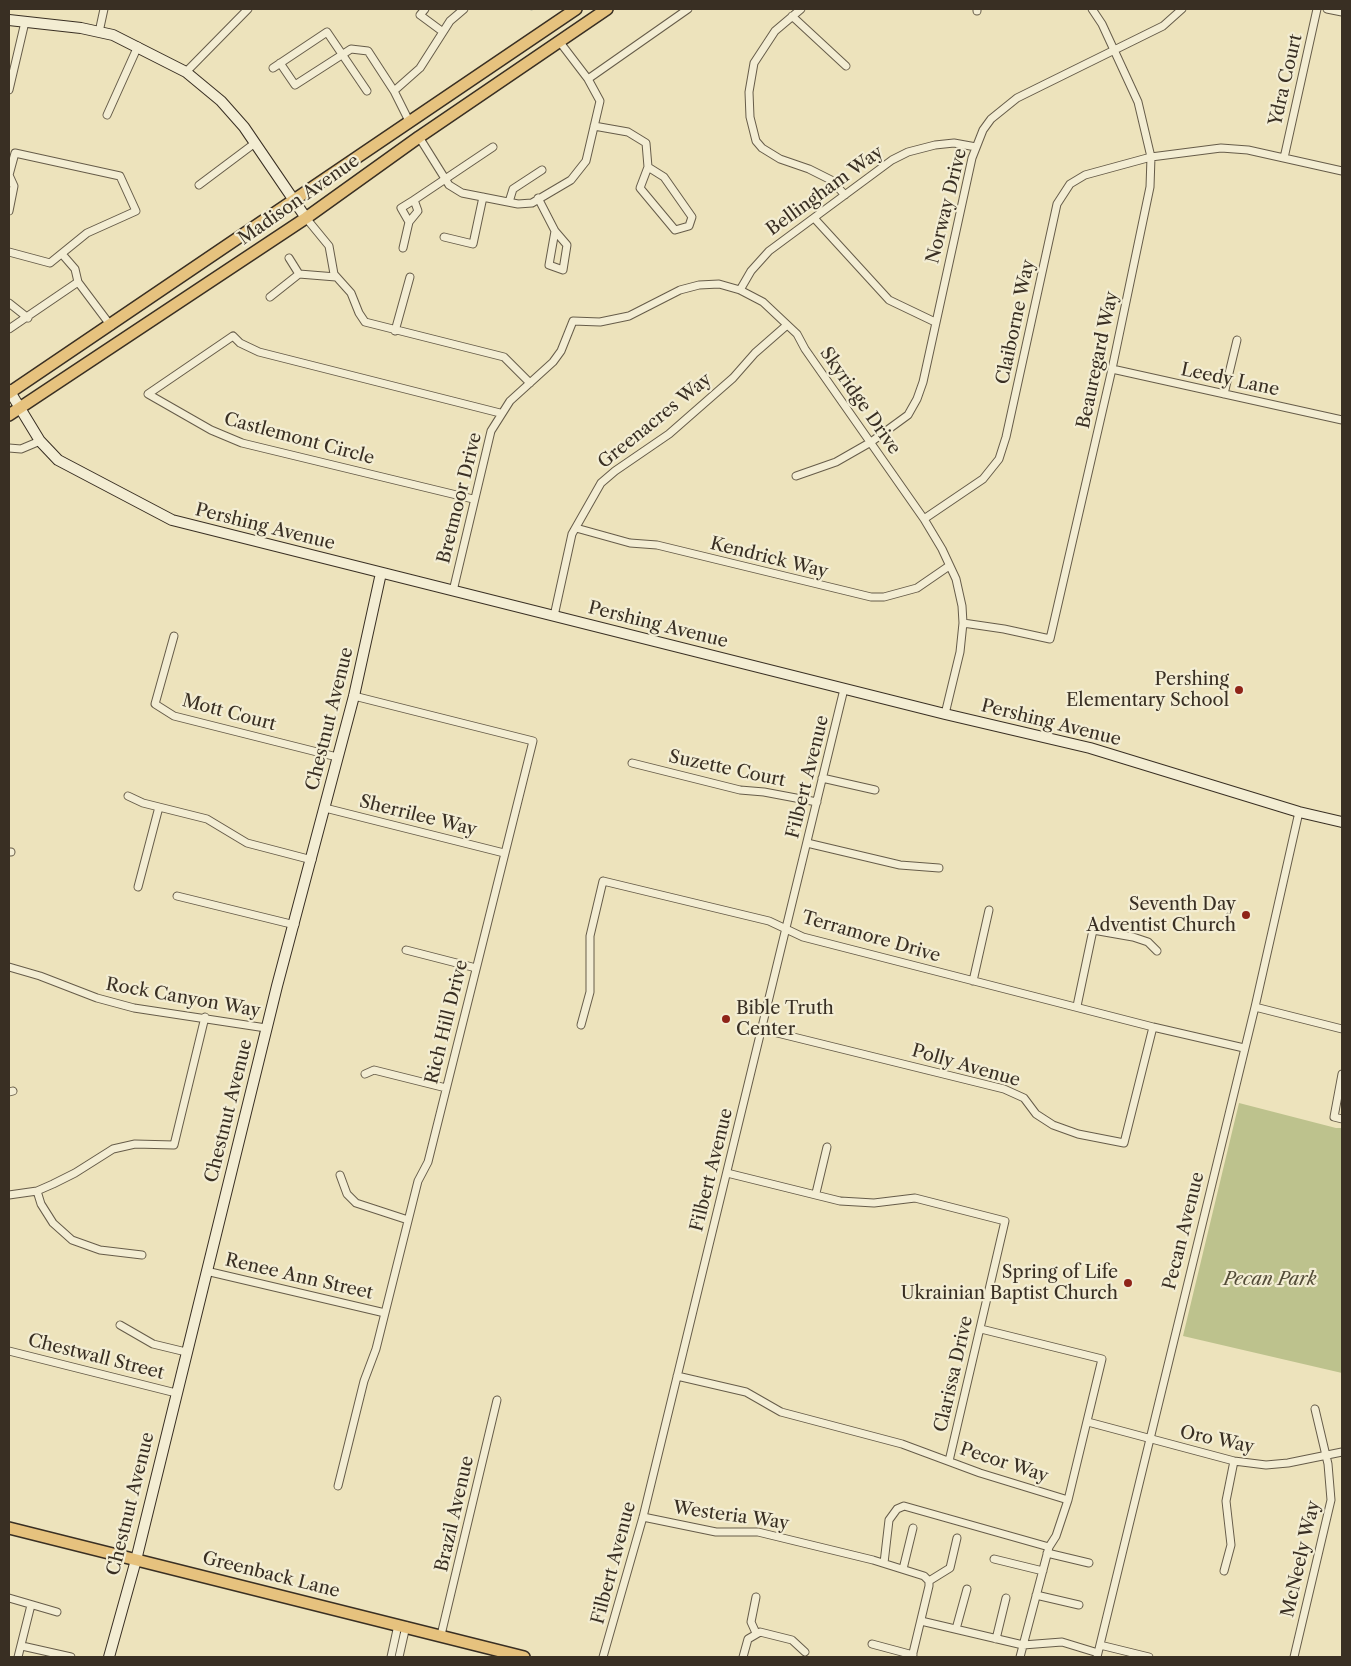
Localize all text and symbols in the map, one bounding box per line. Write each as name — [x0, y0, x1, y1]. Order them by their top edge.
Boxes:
street label: Ydra Court — [1265, 32, 1307, 128]
street label: Bellingham Way — [762, 141, 888, 241]
street label: Norway Drive — [922, 146, 972, 266]
street label: Madison Avenue — [234, 150, 364, 250]
street label: Claiborne Way — [992, 258, 1040, 386]
street label: Beauregard Way — [1073, 289, 1123, 431]
street label: Skyridge Drive — [815, 343, 905, 459]
street label: Leedy Lane — [1179, 359, 1281, 401]
street label: Greenacres Way — [594, 369, 716, 473]
street label: Castlemont Circle — [221, 409, 377, 469]
street label: Bretmoor Drive — [433, 430, 487, 566]
street label: Pershing Avenue — [193, 499, 337, 555]
street label: Kendrick Way — [708, 533, 830, 583]
street label: Pershing Avenue — [586, 597, 730, 653]
street label: Chestnut Avenue — [302, 645, 358, 793]
place label: Pershing Elementary School — [1066, 669, 1229, 712]
marker: Pershing Elementary School — [1233, 684, 1245, 696]
street label: Mott Court — [180, 690, 278, 736]
street label: Pershing Avenue — [979, 695, 1123, 751]
street label: Filbert Avenue — [782, 713, 834, 841]
street label: Suzette Court — [667, 746, 787, 792]
street label: Sherrilee Way — [357, 791, 479, 841]
place label: Seventh Day Adventist Church — [1087, 894, 1236, 936]
street label: Terramore Drive — [799, 907, 943, 967]
marker: Seventh Day Adventist Church — [1240, 909, 1252, 921]
street label: Rich Hill Drive — [421, 958, 473, 1086]
street label: Rock Canyon Way — [104, 974, 262, 1022]
place label: Bible Truth Center — [736, 998, 834, 1040]
marker: Bible Truth Center — [720, 1013, 732, 1025]
street label: Chestnut Avenue — [201, 1037, 257, 1185]
street label: Polly Avenue — [909, 1040, 1023, 1092]
street label: Filbert Avenue — [686, 1106, 738, 1234]
street label: Pecan Avenue — [1159, 1170, 1209, 1292]
street label: Renee Ann Street — [223, 1249, 375, 1305]
place label: Spring of Life Ukrainian Baptist Church — [901, 1262, 1118, 1304]
park label: Pecan Park — [1224, 1269, 1316, 1291]
marker: Spring of Life Ukrainian Baptist Church — [1122, 1277, 1134, 1289]
street label: Clarissa Drive — [930, 1314, 978, 1434]
street label: Chestwall Street — [26, 1330, 166, 1384]
street label: Oro Way — [1178, 1422, 1256, 1458]
street label: Chestnut Avenue — [103, 1430, 159, 1578]
street label: Pecor Way — [957, 1439, 1051, 1487]
street label: Brazil Avenue — [431, 1454, 479, 1574]
street label: Westeria Way — [672, 1497, 790, 1535]
street label: Filbert Avenue — [587, 1499, 641, 1627]
street label: McNeely Way — [1277, 1499, 1325, 1619]
street label: Greenback Lane — [200, 1547, 342, 1603]

